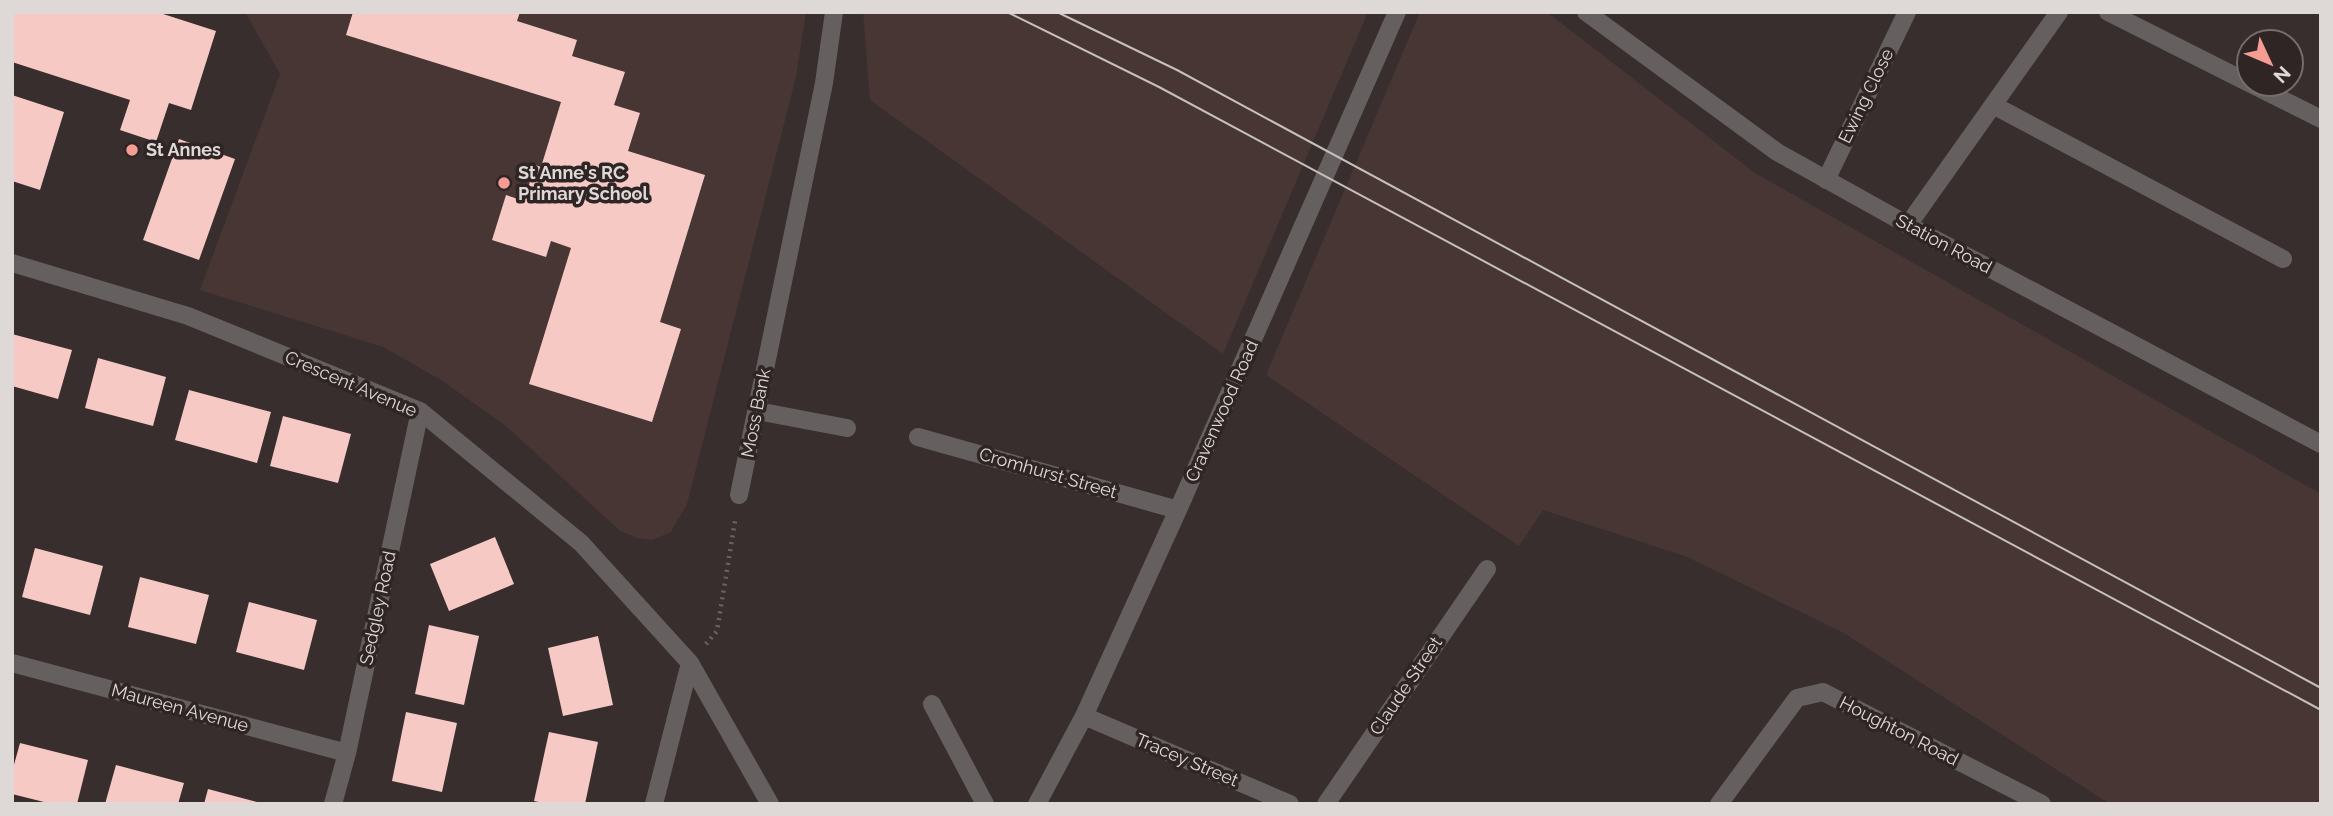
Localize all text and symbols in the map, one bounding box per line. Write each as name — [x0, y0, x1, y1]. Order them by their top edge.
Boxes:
north arrow — [2235, 28, 2305, 98]
street label: Ewing Close — [1834, 45, 1898, 146]
text: N — [2269, 62, 2295, 88]
place label: St Annes — [146, 139, 221, 160]
marker: St Annes — [124, 142, 140, 158]
place label: St Anne's RC Primary School — [518, 162, 648, 204]
marker: St Anne's RC Primary School — [496, 175, 512, 191]
street label: Station Road — [1893, 210, 1996, 278]
street label: Cravenwood Road — [1181, 337, 1262, 485]
street label: Crescent Avenue — [282, 346, 421, 421]
street label: Moss Bank — [737, 366, 775, 459]
street label: Cromhurst Street — [977, 443, 1119, 502]
street label: Sedgley Road — [355, 549, 400, 667]
street label: Claude Street — [1365, 633, 1446, 739]
street label: Maureen Avenue — [109, 679, 251, 736]
street label: Houghton Road — [1836, 691, 1962, 770]
street label: Tracey Street — [1133, 729, 1242, 791]

